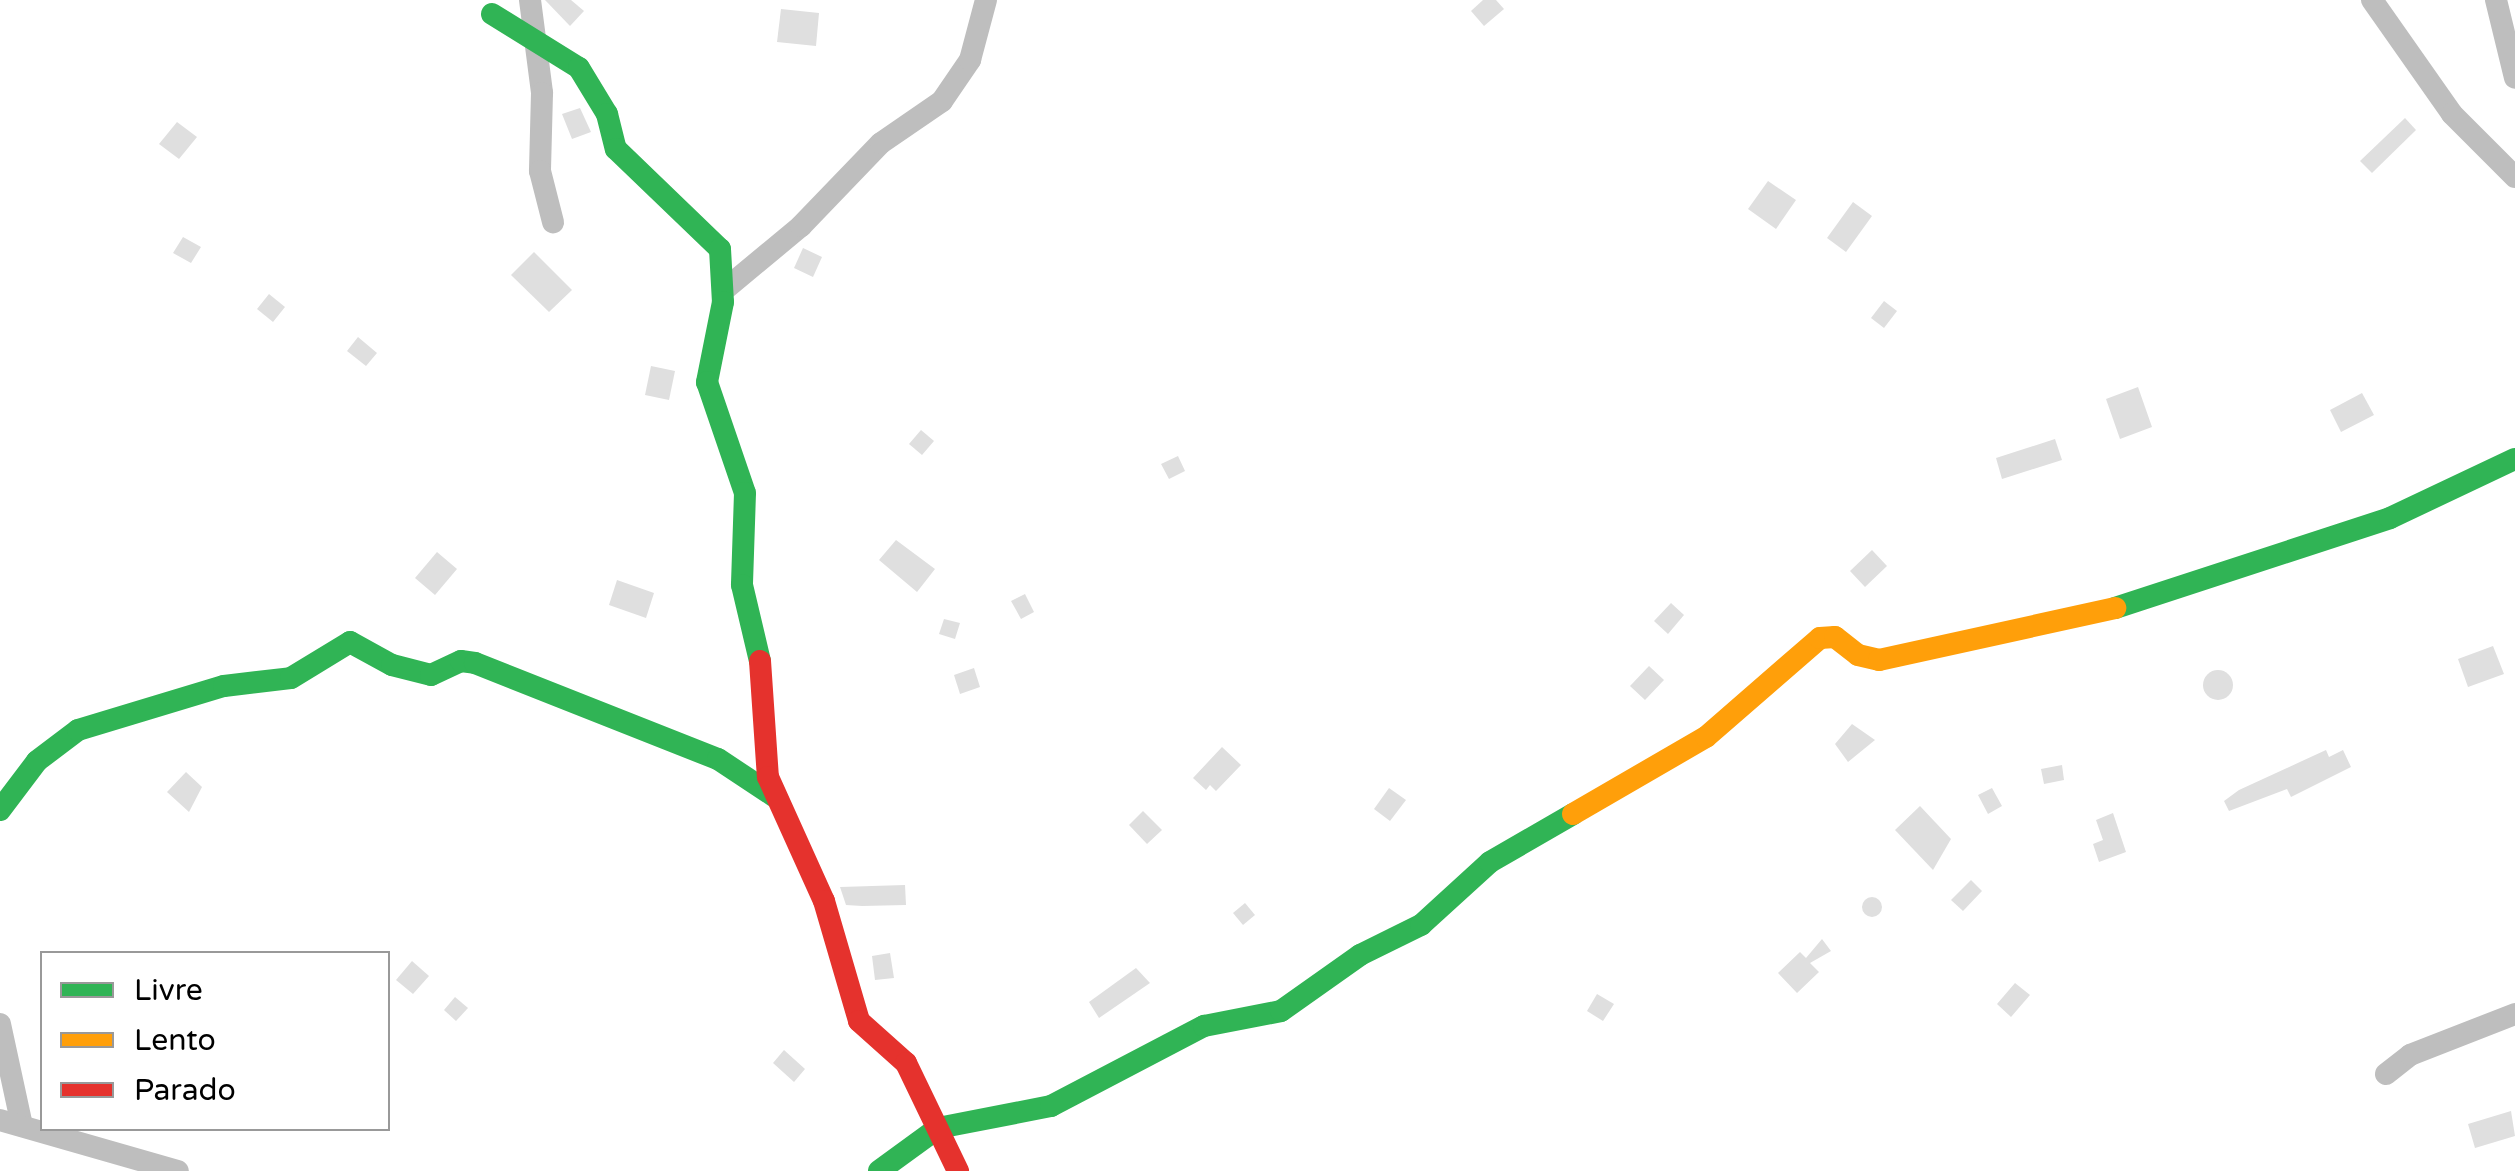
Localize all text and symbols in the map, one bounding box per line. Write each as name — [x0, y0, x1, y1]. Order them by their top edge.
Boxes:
legend — [40, 951, 390, 1131]
text: Livre — [134, 972, 203, 1009]
text: Lento — [134, 1022, 216, 1059]
text: Parado — [134, 1072, 236, 1109]

